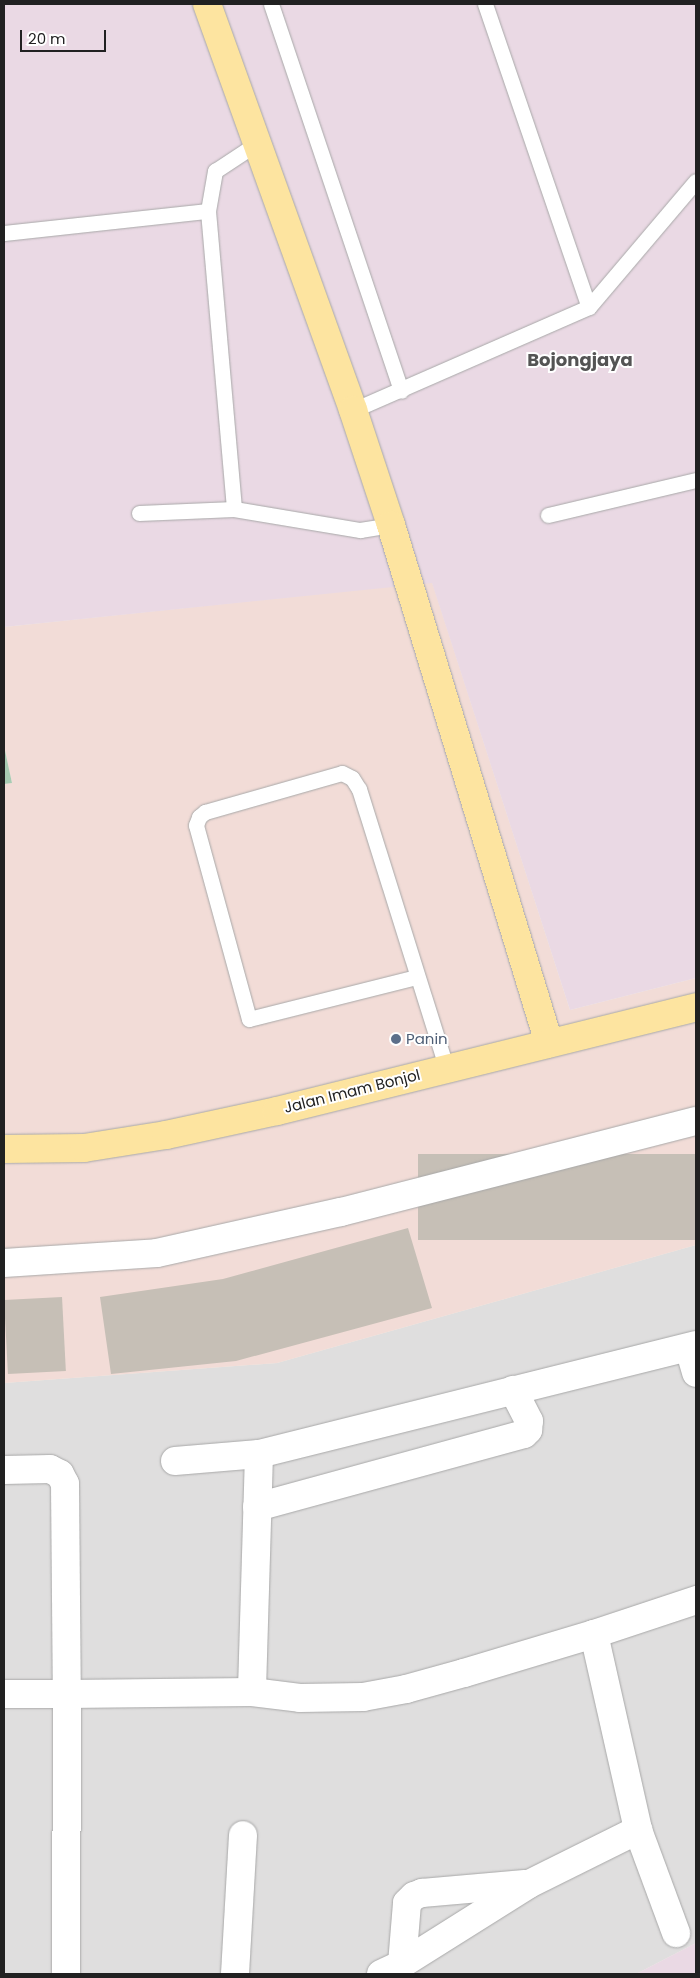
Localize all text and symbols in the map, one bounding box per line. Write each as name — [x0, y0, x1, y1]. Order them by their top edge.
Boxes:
scale bar — [22, 20, 109, 52]
text: 20 m — [28, 28, 66, 49]
district label: Bojongjaya — [527, 349, 633, 371]
place label: Panin — [406, 1030, 448, 1048]
marker: Panin — [390, 1033, 402, 1045]
street label: Jalan Imam Bonjol — [282, 1065, 422, 1117]

